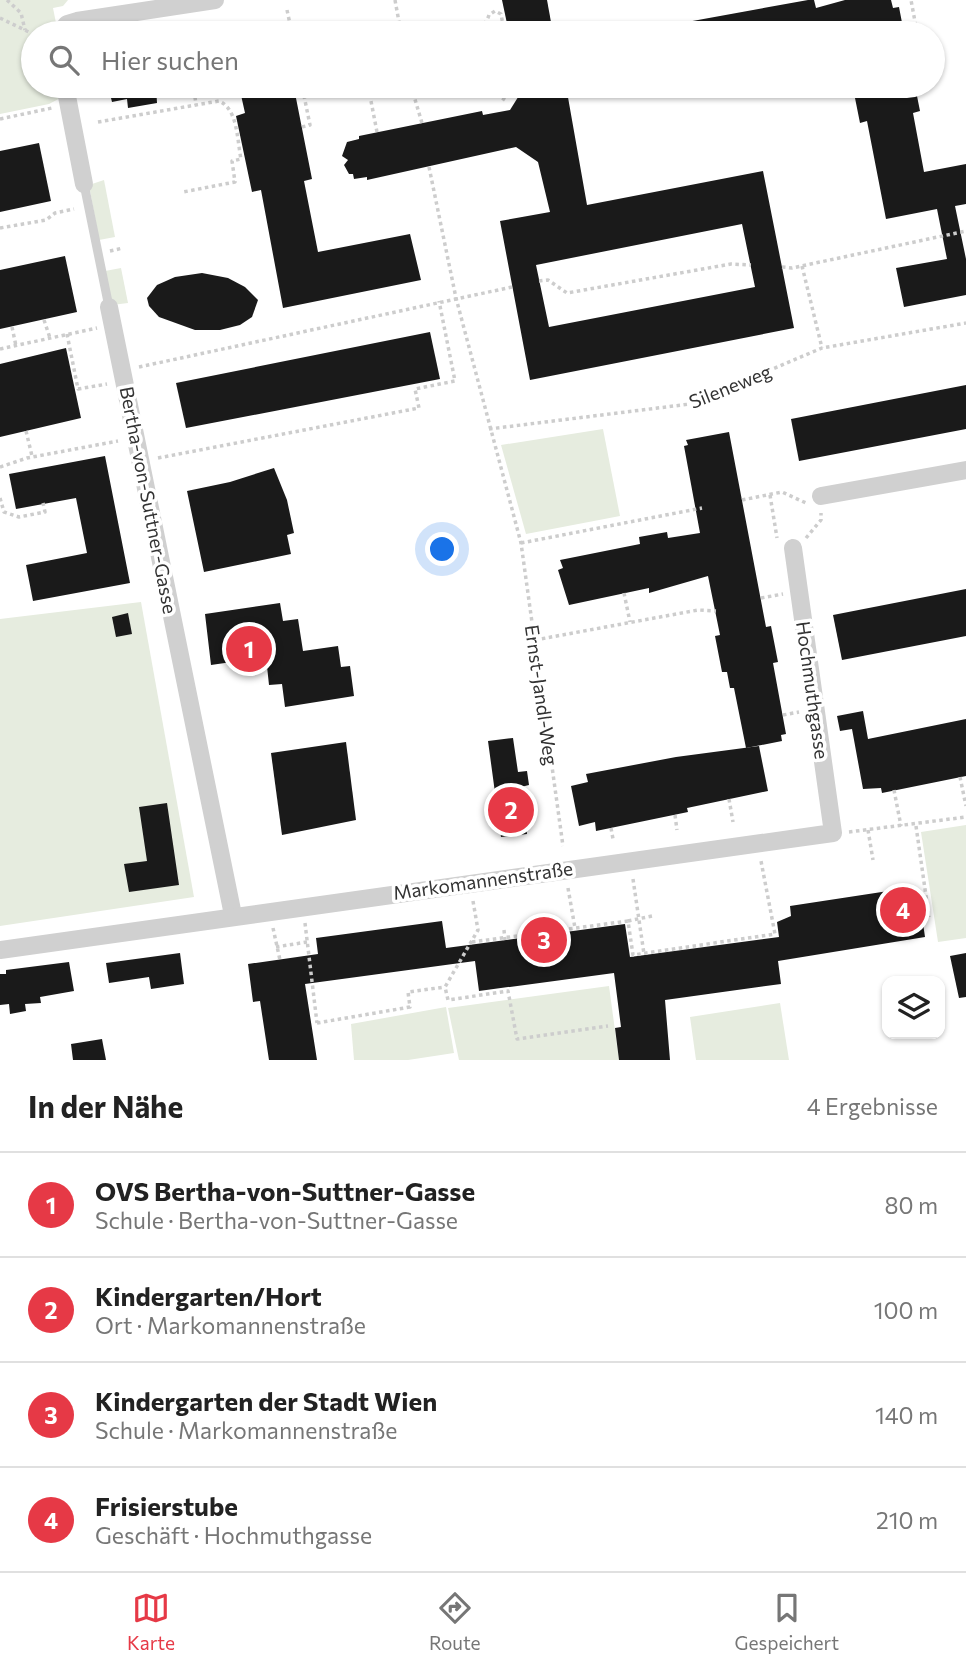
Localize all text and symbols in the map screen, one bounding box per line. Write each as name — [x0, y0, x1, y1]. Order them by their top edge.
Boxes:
search box — [21, 21, 945, 98]
icon: search — [45, 41, 83, 79]
text: Hier suchen — [101, 44, 239, 75]
street label: Sileneweg — [685, 359, 775, 413]
street label: Bertha-von-Suttner-Gasse — [116, 384, 182, 616]
your location — [425, 532, 459, 566]
street label: Hochmuthgasse — [792, 620, 834, 760]
pin: 1 — [226, 623, 272, 675]
street label: Ernst-Jandl-Weg — [521, 623, 563, 767]
pin: 2 — [488, 784, 534, 836]
street label: Markomannenstraße — [392, 856, 574, 904]
pin: 4 — [880, 884, 926, 936]
pin: 3 — [521, 914, 567, 966]
map controls — [882, 976, 945, 1039]
button: layers — [882, 976, 945, 1039]
text: In der Nähe — [28, 1087, 183, 1124]
text: 4 Ergebnisse — [807, 1092, 938, 1120]
text: OVS Bertha-von-Suttner-Gasse — [95, 1175, 475, 1206]
text: 1 — [46, 1191, 56, 1219]
text: 80 m — [885, 1191, 938, 1219]
text: Schule · Bertha-von-Suttner-Gasse — [95, 1206, 458, 1234]
text: Kindergarten/Hort — [95, 1280, 322, 1311]
text: 2 — [44, 1296, 58, 1324]
text: 100 m — [874, 1296, 938, 1324]
text: Ort · Markomannenstraße — [95, 1311, 366, 1339]
text: Kindergarten der Stadt Wien — [95, 1385, 437, 1416]
text: 3 — [44, 1401, 58, 1429]
text: 140 m — [875, 1401, 938, 1429]
text: Schule · Markomannenstraße — [95, 1416, 397, 1444]
text: Frisierstube — [95, 1490, 238, 1521]
text: 4 — [44, 1506, 58, 1534]
text: 210 m — [876, 1506, 938, 1534]
text: Geschäft · Hochmuthgasse — [95, 1521, 372, 1549]
tab: Karte — [127, 1589, 175, 1654]
tab: Route — [429, 1589, 481, 1654]
tab: Gespeichert — [735, 1589, 839, 1654]

